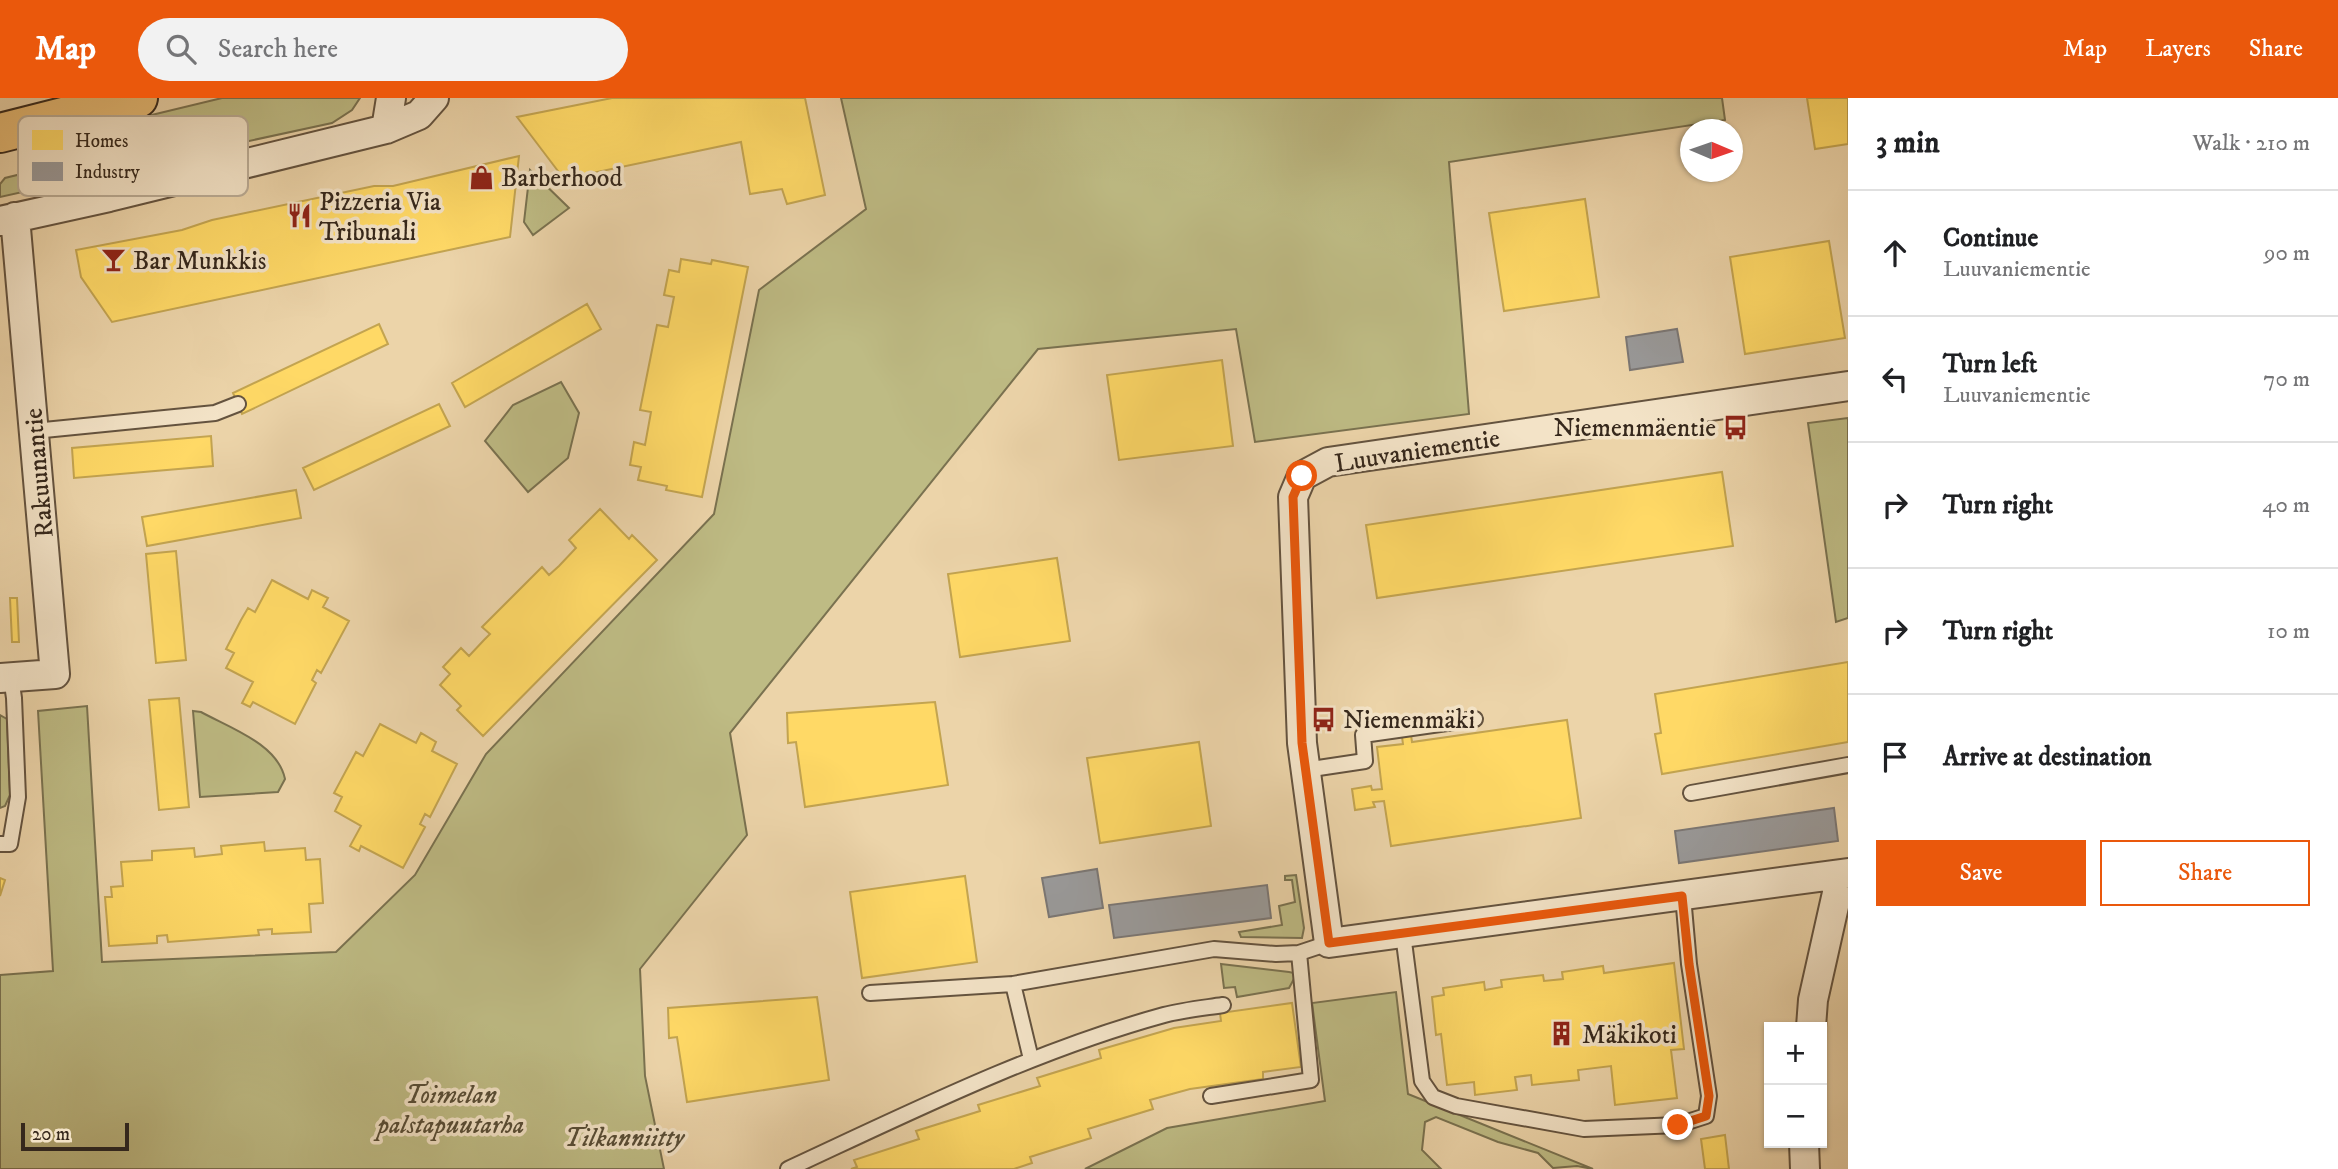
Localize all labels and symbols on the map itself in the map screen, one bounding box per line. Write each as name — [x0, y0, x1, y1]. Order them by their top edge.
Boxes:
legend — [18, 116, 248, 196]
north arrow — [1680, 119, 1743, 182]
text: Homes — [75, 130, 128, 153]
text: Industry — [75, 161, 141, 184]
place label: Barberhood — [501, 162, 623, 195]
shop icon: Barberhood — [467, 163, 495, 191]
place label: Pizzeria Via Tribunali — [319, 186, 441, 249]
restaurant icon: Pizzeria Via Tribunali — [285, 202, 313, 230]
place label: Bar Munkkis — [133, 245, 266, 278]
bar icon: Bar Munkkis — [99, 246, 127, 274]
street label: Rakuunantie — [17, 407, 62, 539]
place label: Niemenmäentie — [1553, 412, 1716, 445]
bus stop icon: Niemenmäentie — [1722, 413, 1750, 441]
street label: Luuvaniementie — [1332, 422, 1502, 481]
route start — [1286, 460, 1317, 491]
place label: Niemenmäki — [1343, 704, 1475, 737]
bus stop icon: Niemenmäki — [1309, 705, 1337, 733]
place label: Mäkikoti — [1582, 1019, 1677, 1052]
building icon: Mäkikoti — [1548, 1020, 1576, 1048]
park label: Toimelan palstapuutarha — [373, 1079, 524, 1142]
route end — [1662, 1109, 1693, 1140]
scale bar — [21, 1120, 130, 1152]
park label: Tilkanniitty — [564, 1122, 686, 1155]

